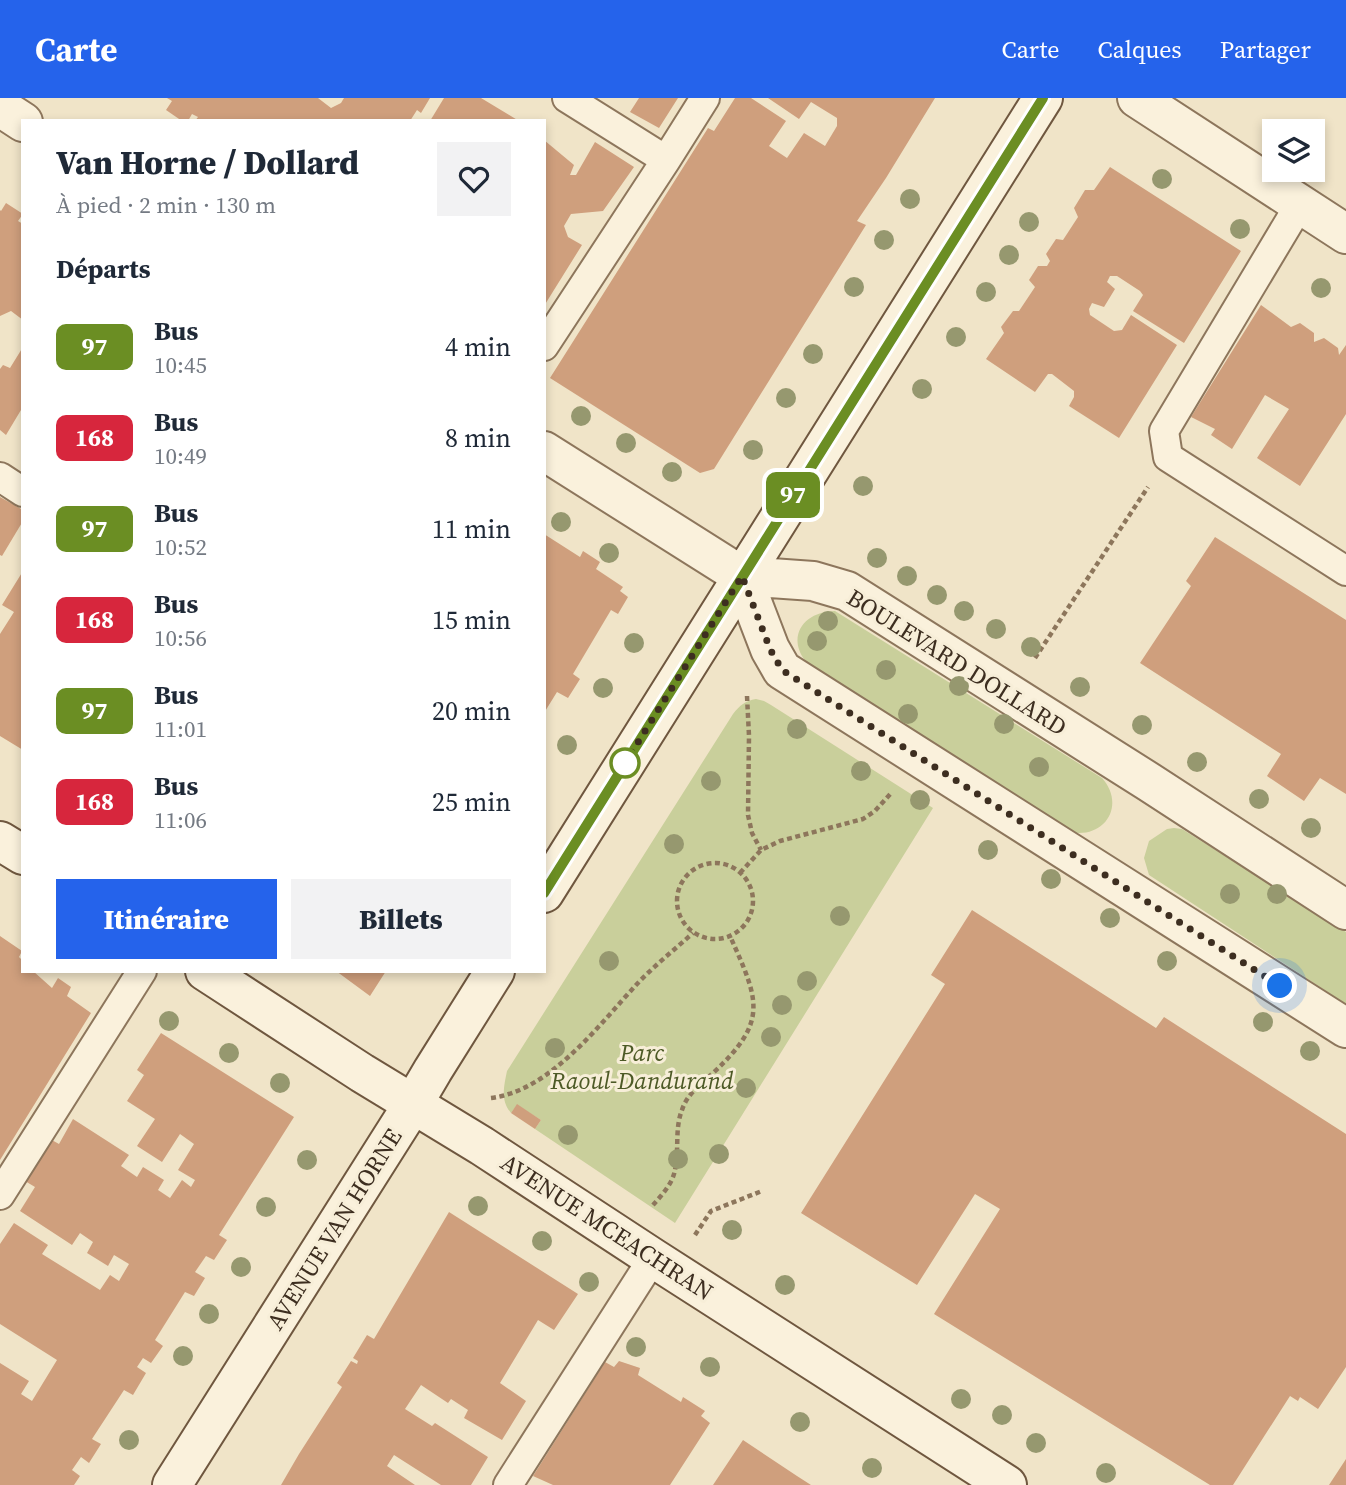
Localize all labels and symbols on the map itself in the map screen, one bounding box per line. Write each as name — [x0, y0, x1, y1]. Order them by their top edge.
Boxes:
line badge: 97 — [762, 472, 824, 518]
street label: BOULEVARD DOLLARD — [841, 581, 1073, 743]
unlabelled marker — [610, 748, 640, 778]
your location — [1262, 968, 1297, 1003]
park label: Parc Raoul-Dandurand — [549, 1036, 734, 1097]
street label: AVENUE VAN HORNE — [259, 1122, 409, 1336]
street label: AVENUE MCEACHRAN — [494, 1146, 720, 1308]

